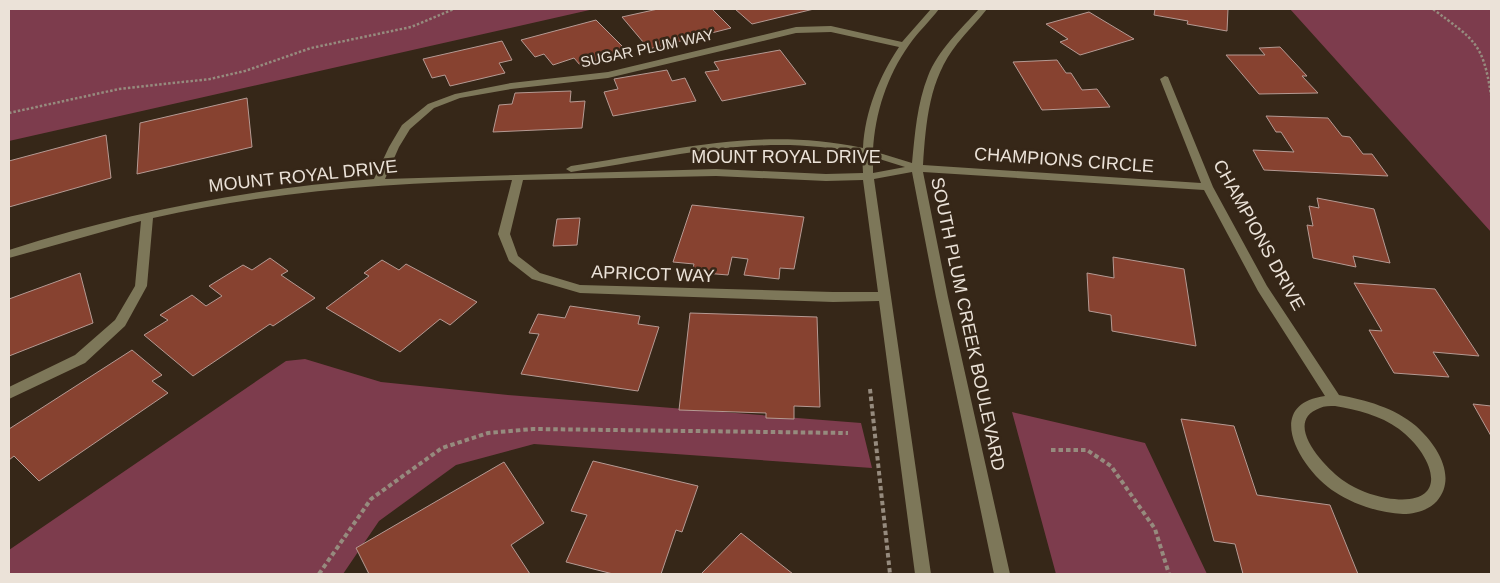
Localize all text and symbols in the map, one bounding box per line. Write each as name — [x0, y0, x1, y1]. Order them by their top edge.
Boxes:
street label: SUGAR PLUM WAY — [579, 26, 715, 70]
street label: CHAMPIONS CIRCLE — [974, 144, 1154, 176]
street label: MOUNT ROYAL DRIVE — [691, 147, 881, 167]
street label: MOUNT ROYAL DRIVE — [208, 156, 398, 196]
street label: CHAMPIONS DRIVE — [1209, 156, 1309, 314]
street label: SOUTH PLUM CREEK BOULEVARD — [927, 175, 1009, 473]
street label: APRICOT WAY — [591, 262, 715, 286]

